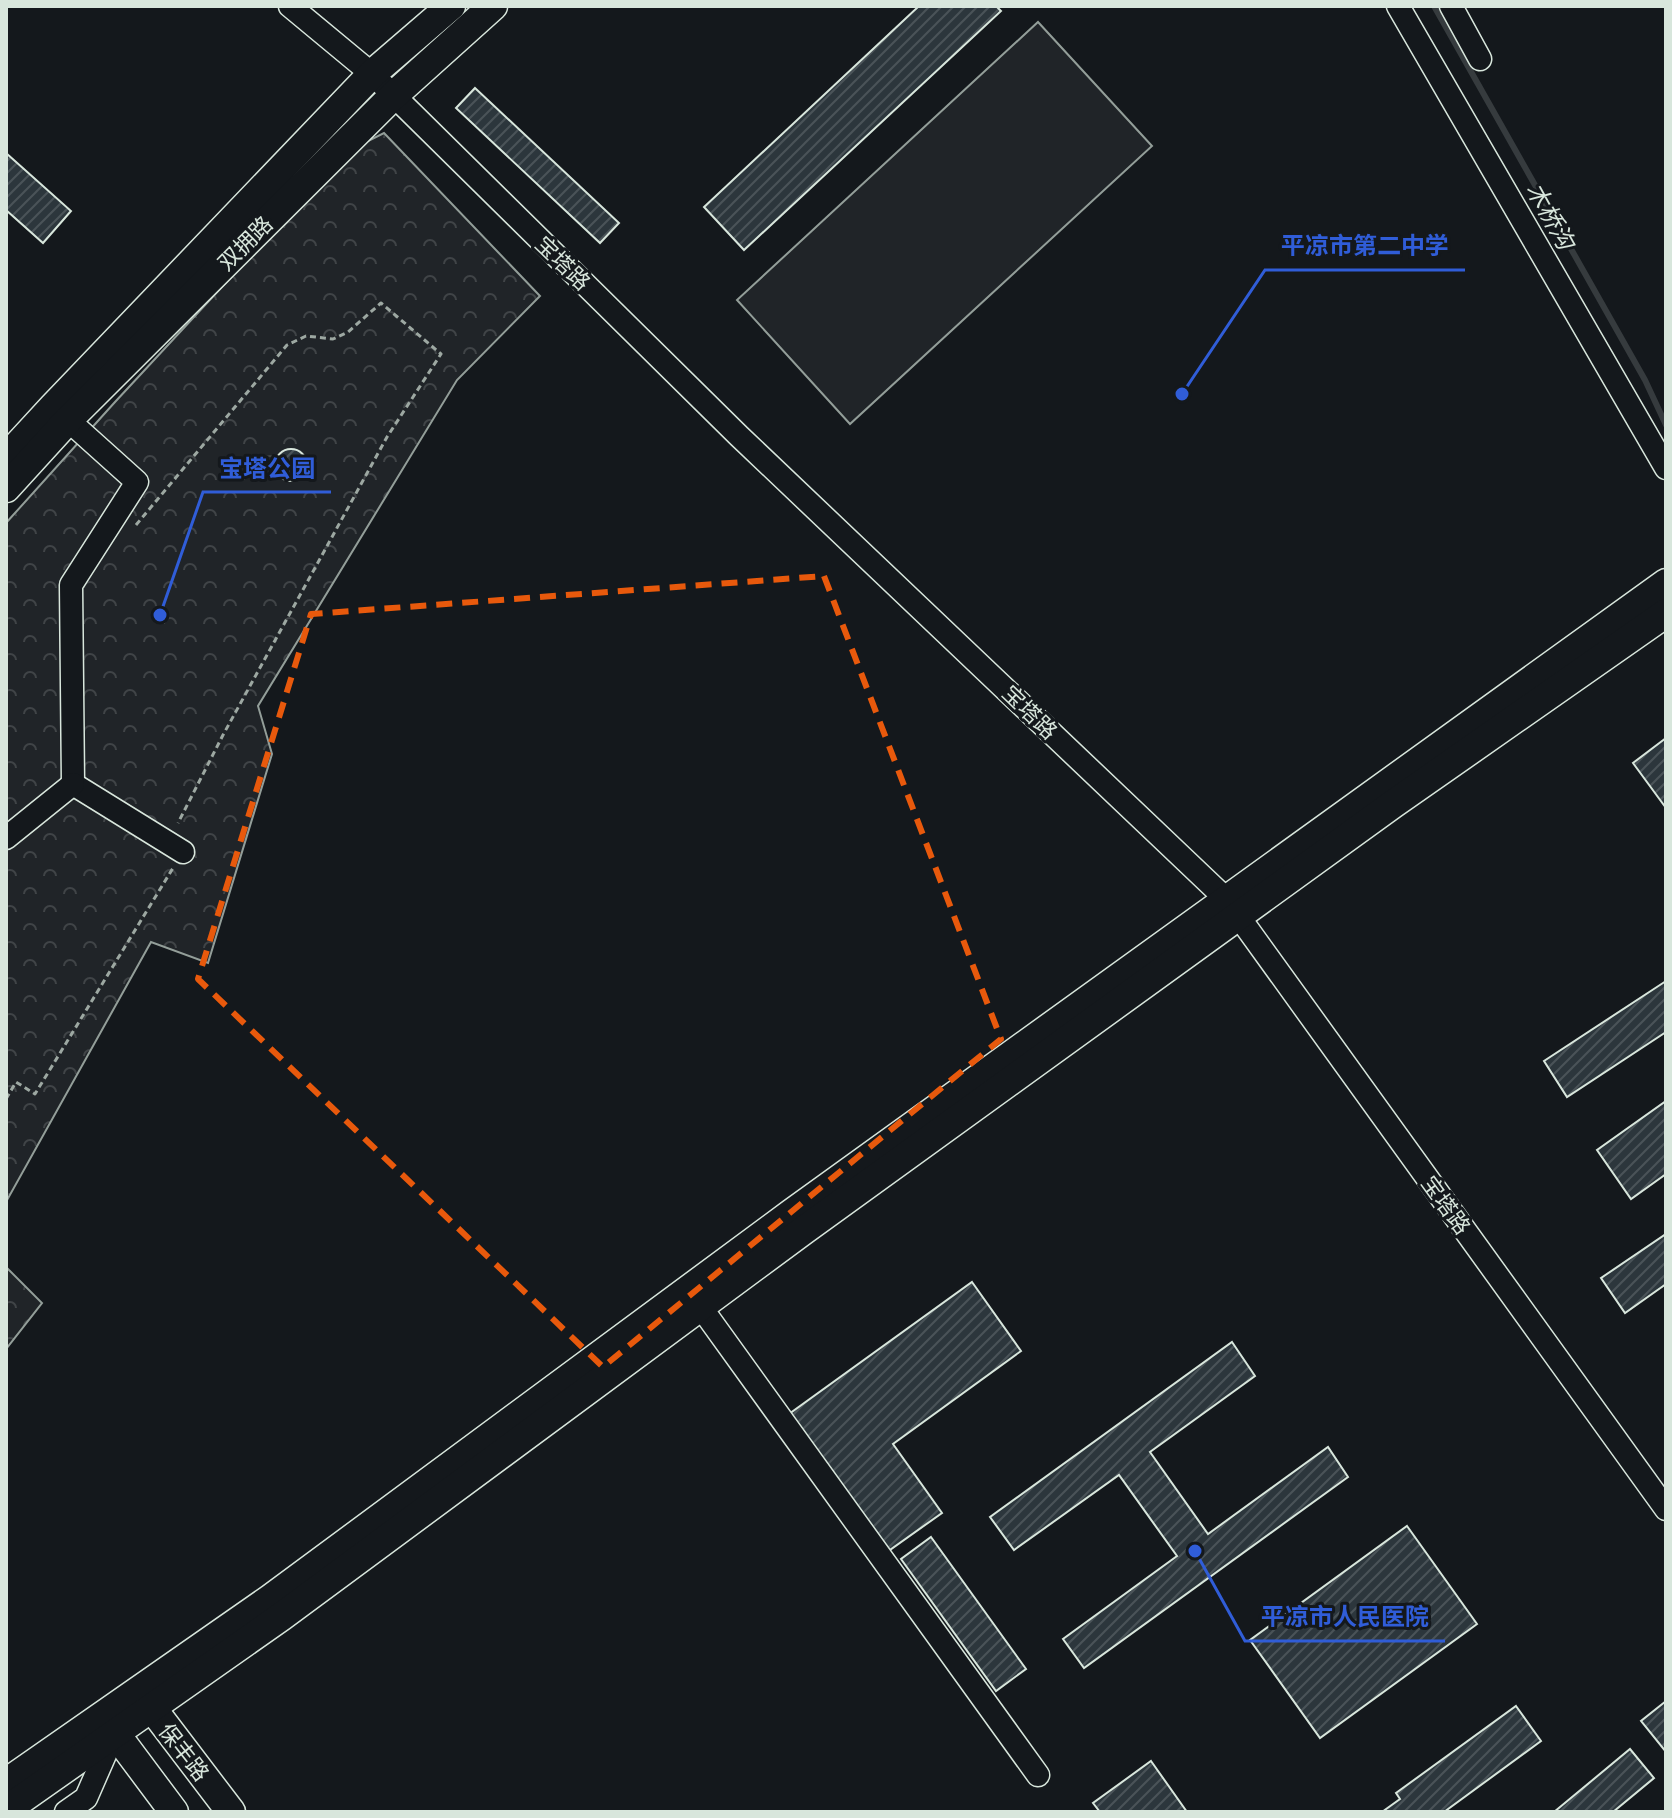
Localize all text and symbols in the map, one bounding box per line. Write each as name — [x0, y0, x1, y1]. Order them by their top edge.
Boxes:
water label: 木桥沟 — [1519, 177, 1583, 257]
street label: 双拥路 — [212, 210, 278, 276]
callout: 平凉市第二中学 — [1265, 222, 1465, 270]
street label: 宝塔路 — [530, 230, 596, 296]
text: 平凉市第二中学 — [1281, 230, 1449, 261]
callout: 宝塔公园 — [203, 444, 331, 492]
text: 宝塔公园 — [219, 453, 315, 484]
street label: 宝塔路 — [997, 679, 1063, 745]
street label: 宝塔路 — [1415, 1170, 1477, 1240]
callout: 平凉市人民医院 — [1245, 1593, 1445, 1641]
text: 平凉市人民医院 — [1261, 1601, 1429, 1632]
street label: 保丰路 — [153, 1717, 215, 1787]

